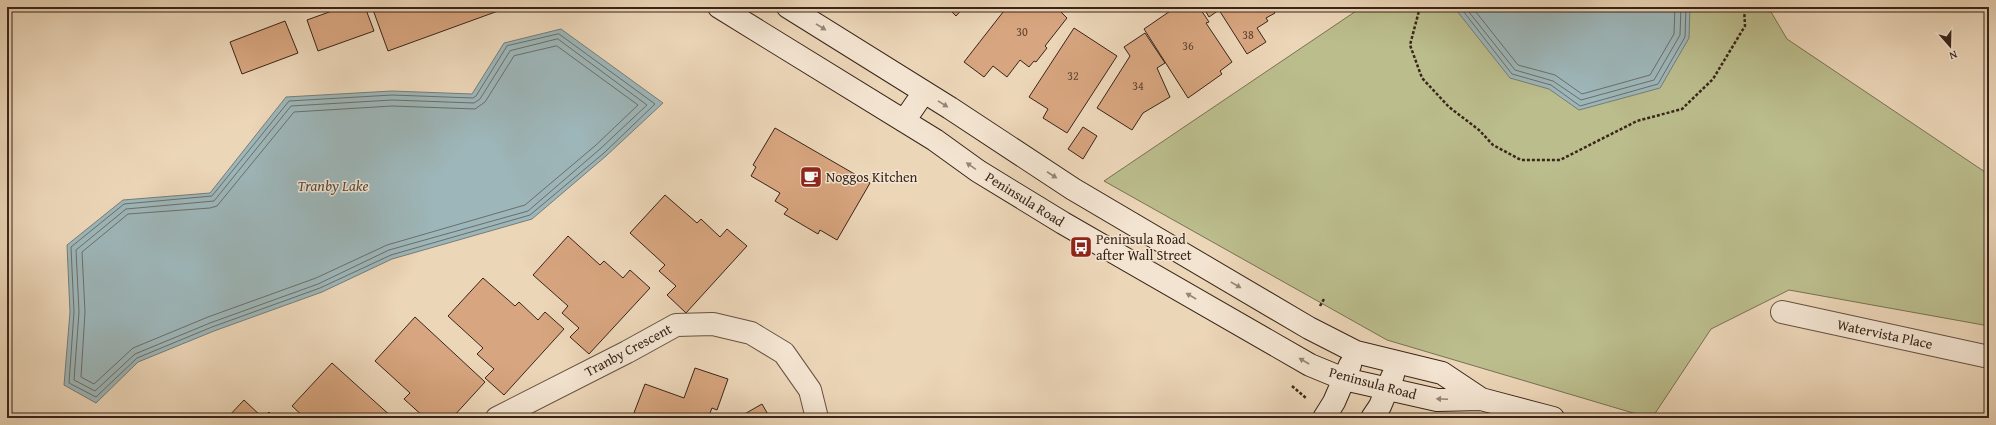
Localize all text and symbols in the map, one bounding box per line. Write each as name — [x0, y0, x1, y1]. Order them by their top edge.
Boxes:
one-way arrow — [816, 23, 826, 31]
house number: 30 — [1016, 23, 1028, 40]
house number: 38 — [1242, 26, 1254, 43]
north arrow — [1930, 26, 1970, 66]
house number: 36 — [1182, 37, 1194, 54]
text: N — [1947, 47, 1960, 64]
house number: 32 — [1067, 67, 1079, 84]
house number: 34 — [1132, 77, 1144, 94]
one-way arrow — [938, 100, 948, 108]
one-way arrow — [966, 162, 976, 170]
cafe icon: Noggos Kitchen — [798, 164, 824, 190]
place label: Noggos Kitchen — [826, 167, 918, 187]
street label: Peninsula Road — [982, 167, 1069, 232]
one-way arrow — [1047, 171, 1057, 179]
water label: Tranby Lake — [297, 175, 369, 196]
place label: Peninsula Road after Wall Street — [1096, 229, 1192, 265]
bus stop icon: Peninsula Road after Wall Street — [1068, 234, 1094, 260]
one-way arrow — [1230, 281, 1242, 288]
one-way arrow — [1185, 293, 1197, 300]
street label: Watervista Place — [1835, 314, 1935, 354]
street label: Tranby Crescent — [581, 319, 675, 381]
one-way arrow — [1298, 358, 1310, 365]
street label: Peninsula Road — [1327, 362, 1419, 404]
one-way arrow — [1435, 396, 1448, 402]

